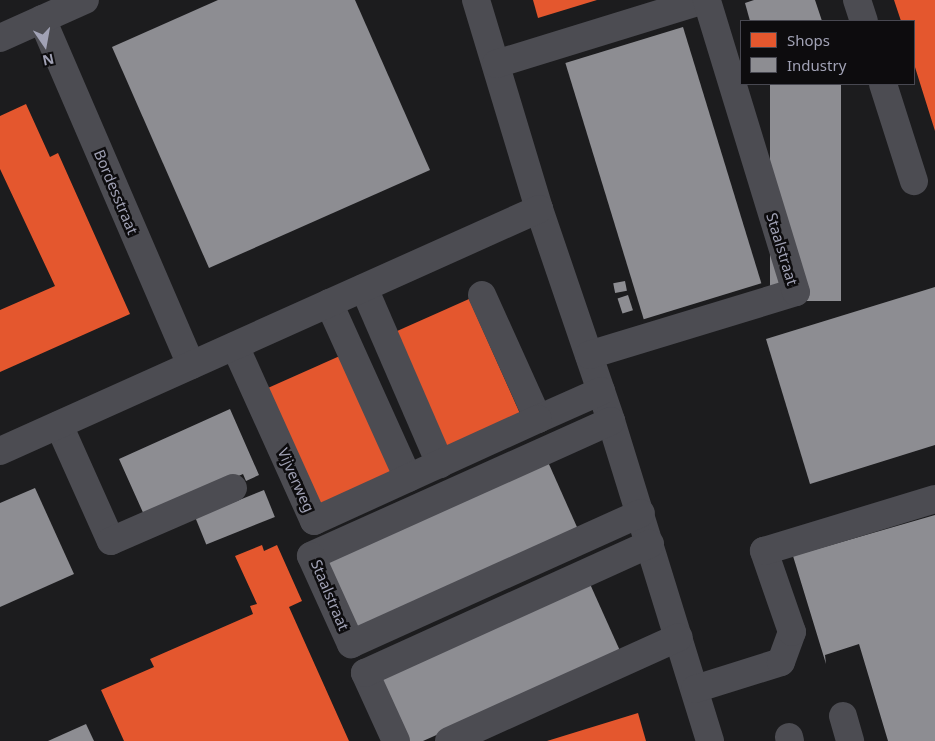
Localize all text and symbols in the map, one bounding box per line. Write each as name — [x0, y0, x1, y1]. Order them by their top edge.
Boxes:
north arrow — [20, 20, 70, 70]
legend — [740, 20, 915, 85]
text: Shops — [787, 30, 830, 50]
text: N — [41, 50, 56, 71]
text: Industry — [787, 55, 846, 75]
street label: Bordesstraat — [90, 147, 142, 237]
street label: Staalstraat — [762, 210, 802, 288]
street label: Vijverweg — [274, 445, 318, 515]
street label: Staalstraat — [307, 557, 353, 633]

